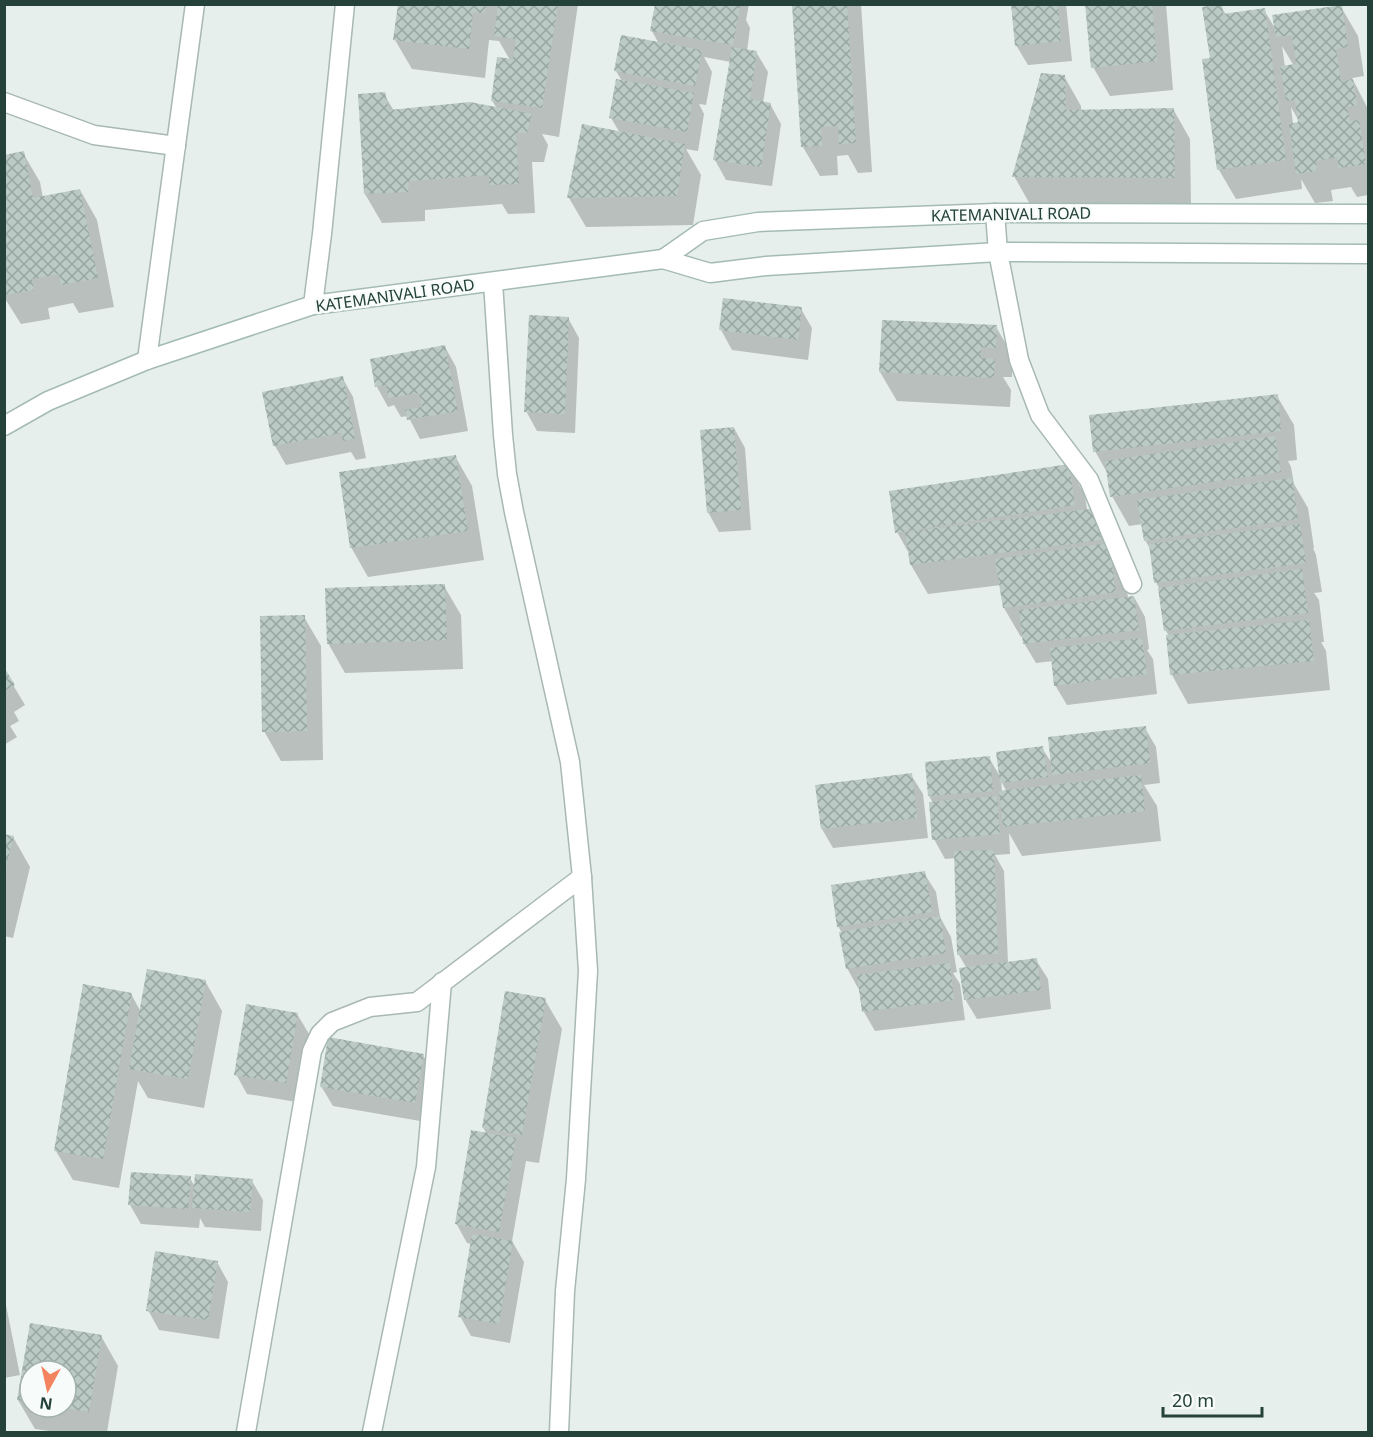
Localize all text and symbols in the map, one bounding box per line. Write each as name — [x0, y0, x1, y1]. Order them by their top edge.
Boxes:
street label: KATEMANIVALI ROAD — [931, 202, 1091, 226]
street label: KATEMANIVALI ROAD — [314, 273, 476, 317]
north arrow — [18, 1359, 78, 1419]
scale bar — [1163, 1380, 1262, 1418]
text: 20 m — [1172, 1388, 1214, 1412]
text: N — [38, 1392, 54, 1416]

